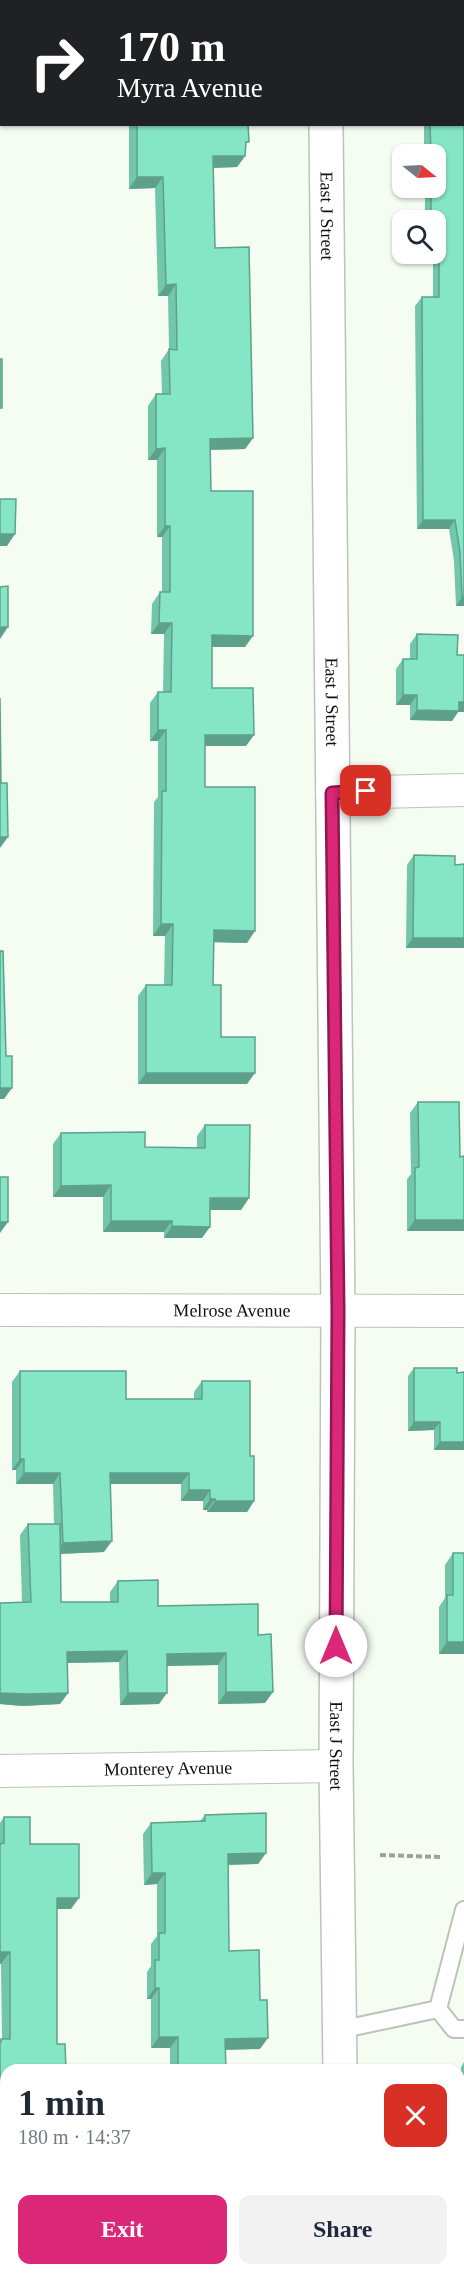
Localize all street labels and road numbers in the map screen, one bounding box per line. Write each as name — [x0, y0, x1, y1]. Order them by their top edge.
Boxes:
street label: East J Street — [316, 171, 337, 261]
street label: East J Street — [321, 657, 342, 747]
street label: Melrose Avenue — [173, 1300, 291, 1321]
street label: East J Street — [326, 1701, 346, 1791]
street label: Monterey Avenue — [104, 1758, 232, 1779]

